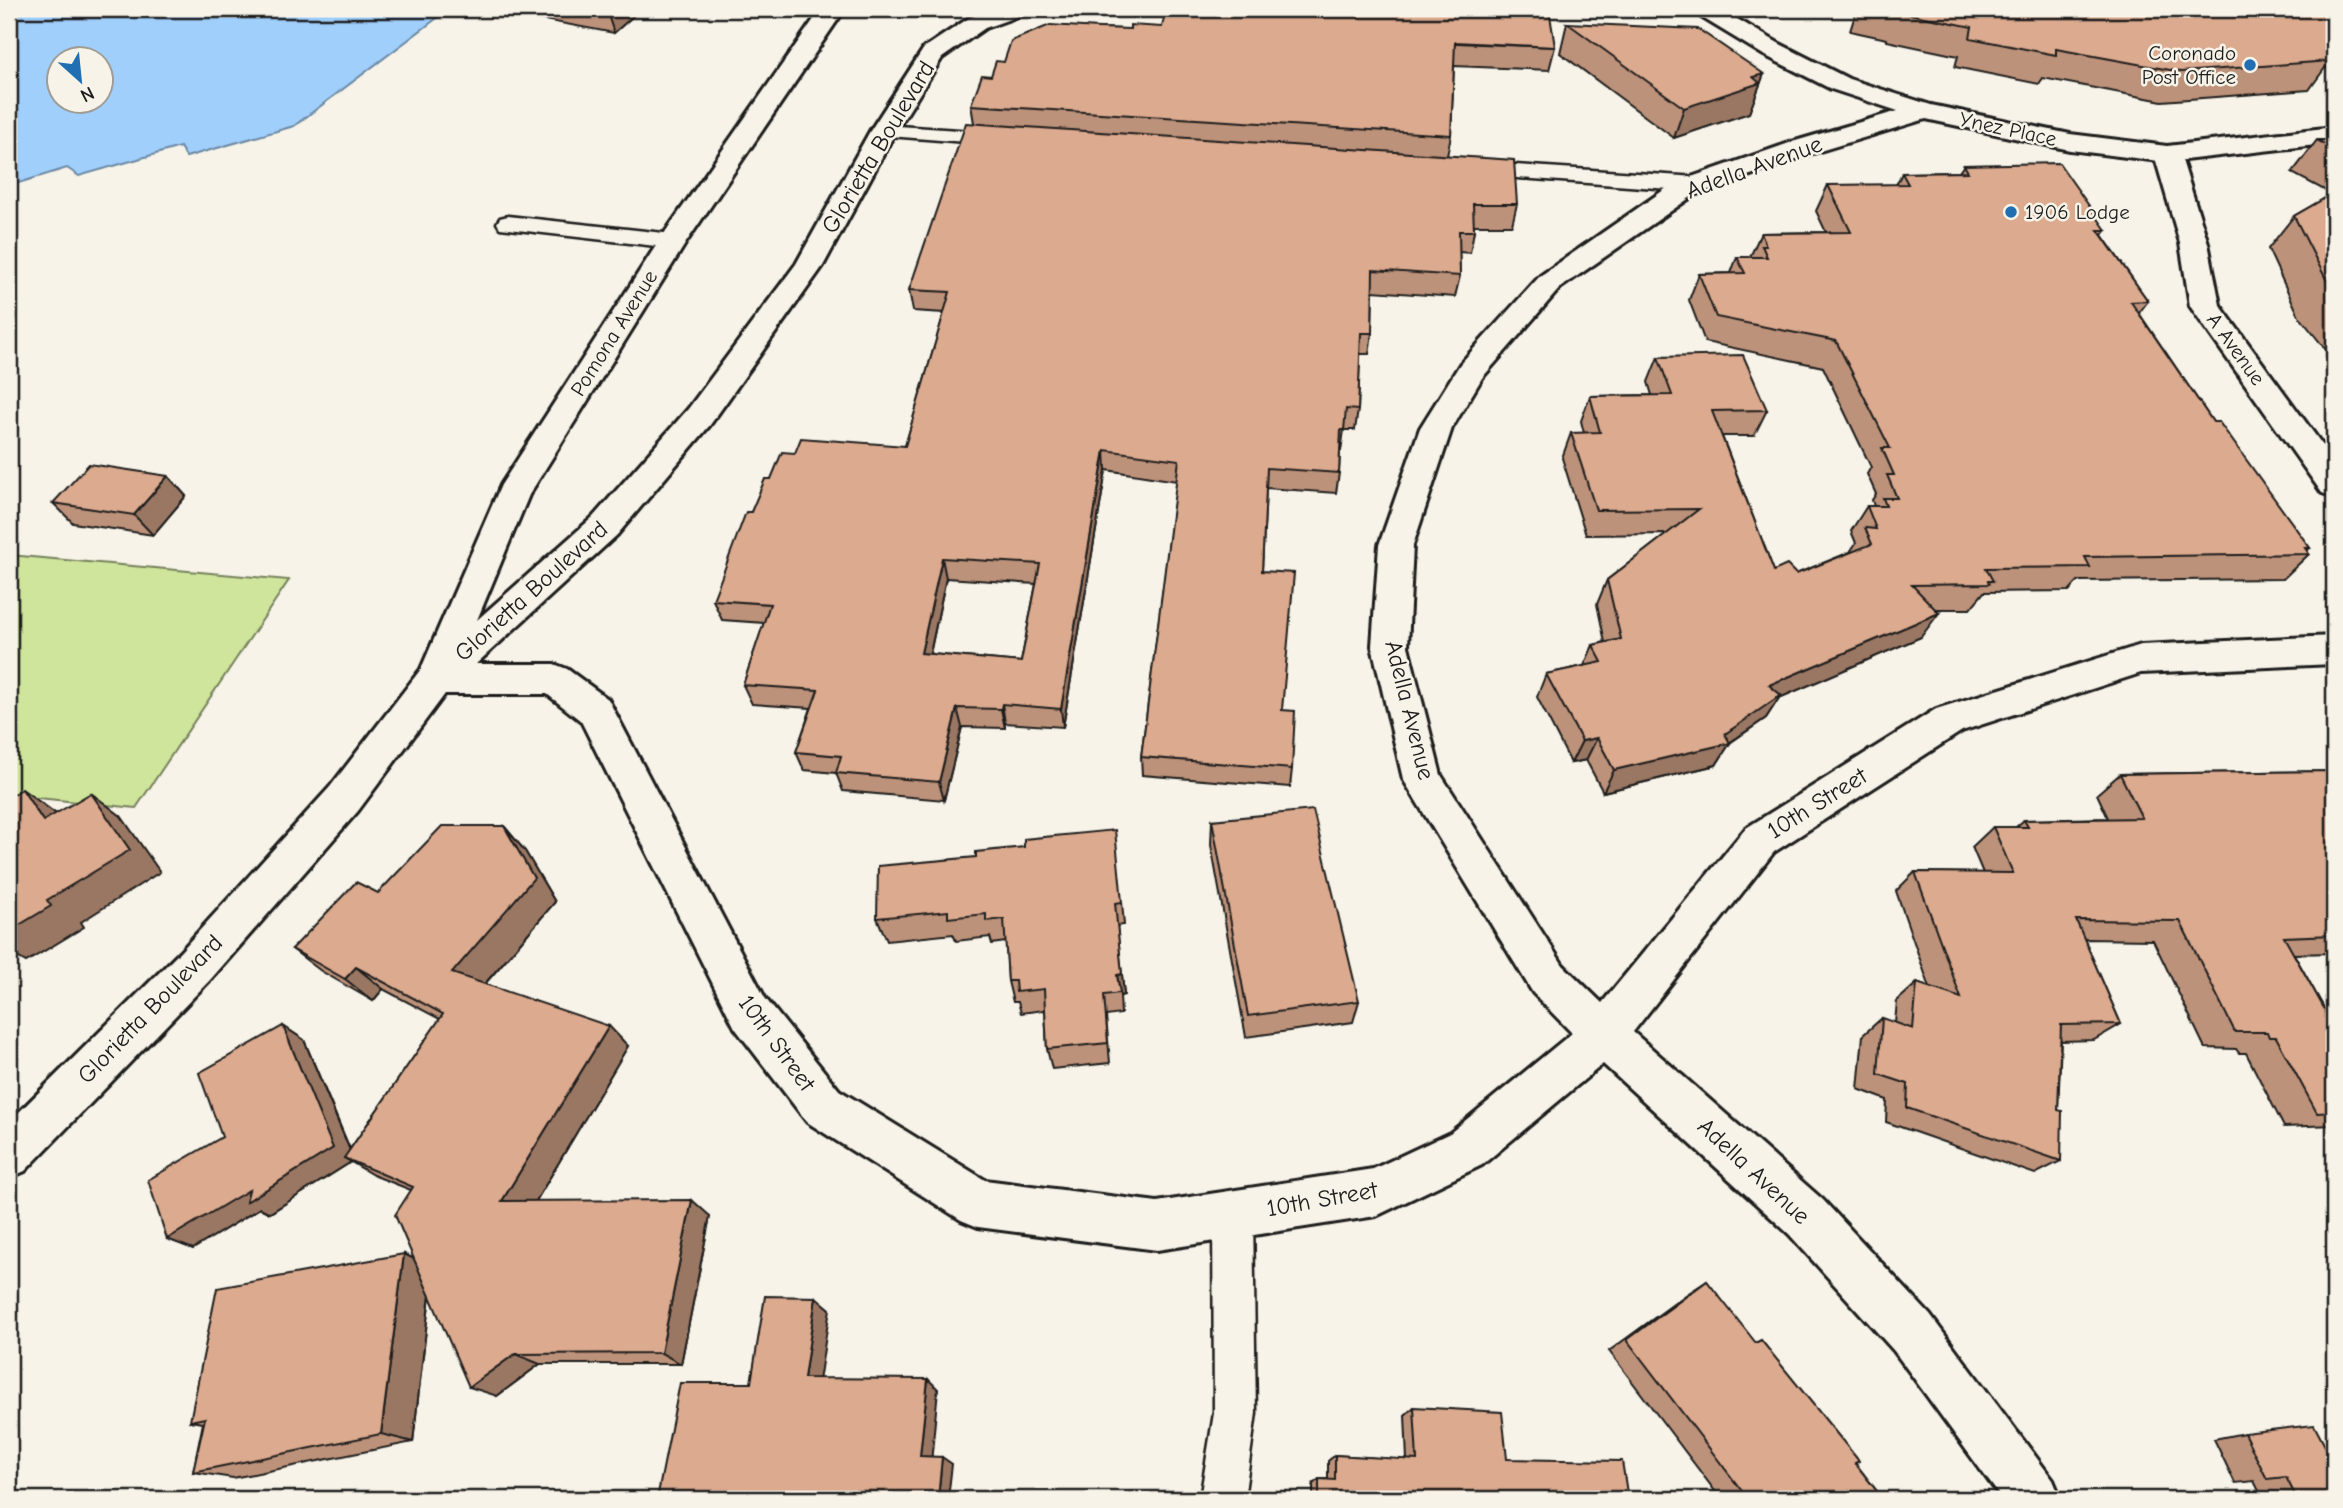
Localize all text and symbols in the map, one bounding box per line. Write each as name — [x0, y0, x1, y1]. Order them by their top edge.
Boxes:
place label: Coronado Post Office — [2142, 41, 2236, 89]
north arrow — [46, 46, 116, 116]
street label: Glorietta Boulevard — [815, 56, 941, 238]
marker: Coronado Post Office — [2242, 57, 2258, 73]
text: N — [77, 82, 98, 107]
street label: Ynez Place — [1957, 107, 2059, 151]
street label: Adella Avenue — [1682, 129, 1826, 205]
place label: 1906 Lodge — [2025, 200, 2130, 224]
marker: 1906 Lodge — [2003, 204, 2019, 220]
street label: Pomona Avenue — [566, 266, 662, 400]
street label: A Avenue — [2202, 308, 2270, 390]
street label: Glorietta Boulevard — [449, 515, 613, 667]
street label: Adella Avenue — [1379, 637, 1441, 783]
street label: 10th Street — [1762, 761, 1873, 845]
street label: Glorietta Boulevard — [72, 929, 228, 1089]
street label: 10th Street — [733, 989, 822, 1097]
street label: Adella Avenue — [1692, 1112, 1816, 1230]
street label: 10th Street — [1264, 1175, 1381, 1223]

